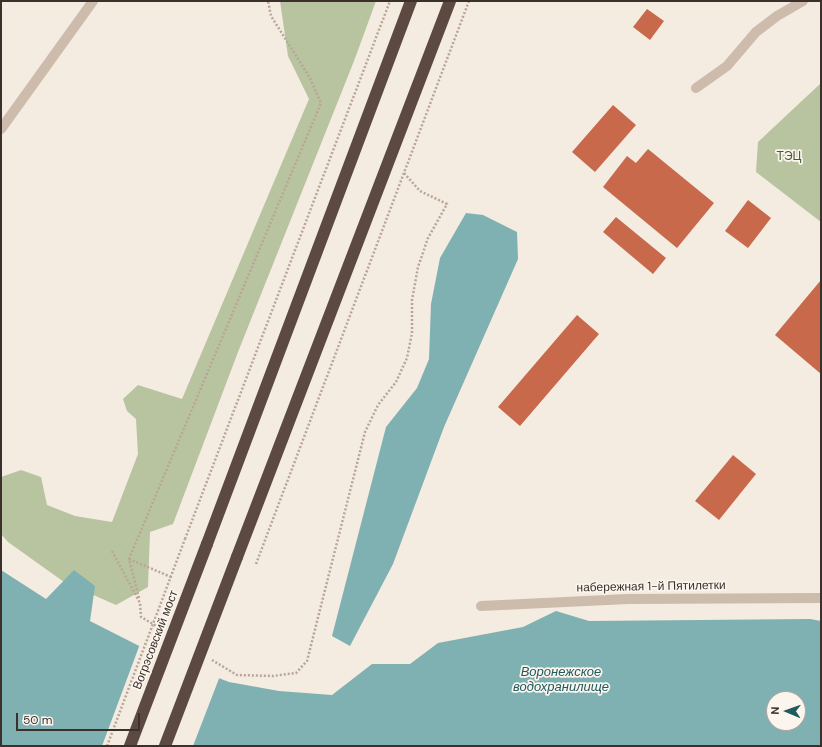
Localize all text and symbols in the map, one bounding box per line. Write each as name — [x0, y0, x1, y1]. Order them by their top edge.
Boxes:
park label: ТЭЦ — [777, 150, 801, 164]
street label: набережная 1-й Пятилетки — [576, 578, 726, 596]
street label: Вогрэсовский мост — [130, 588, 182, 692]
water label: Воронежское водохранилище — [513, 665, 609, 696]
north arrow — [766, 691, 806, 731]
scale bar — [18, 705, 142, 731]
text: N — [768, 706, 782, 715]
text: 50 m — [23, 712, 52, 728]

